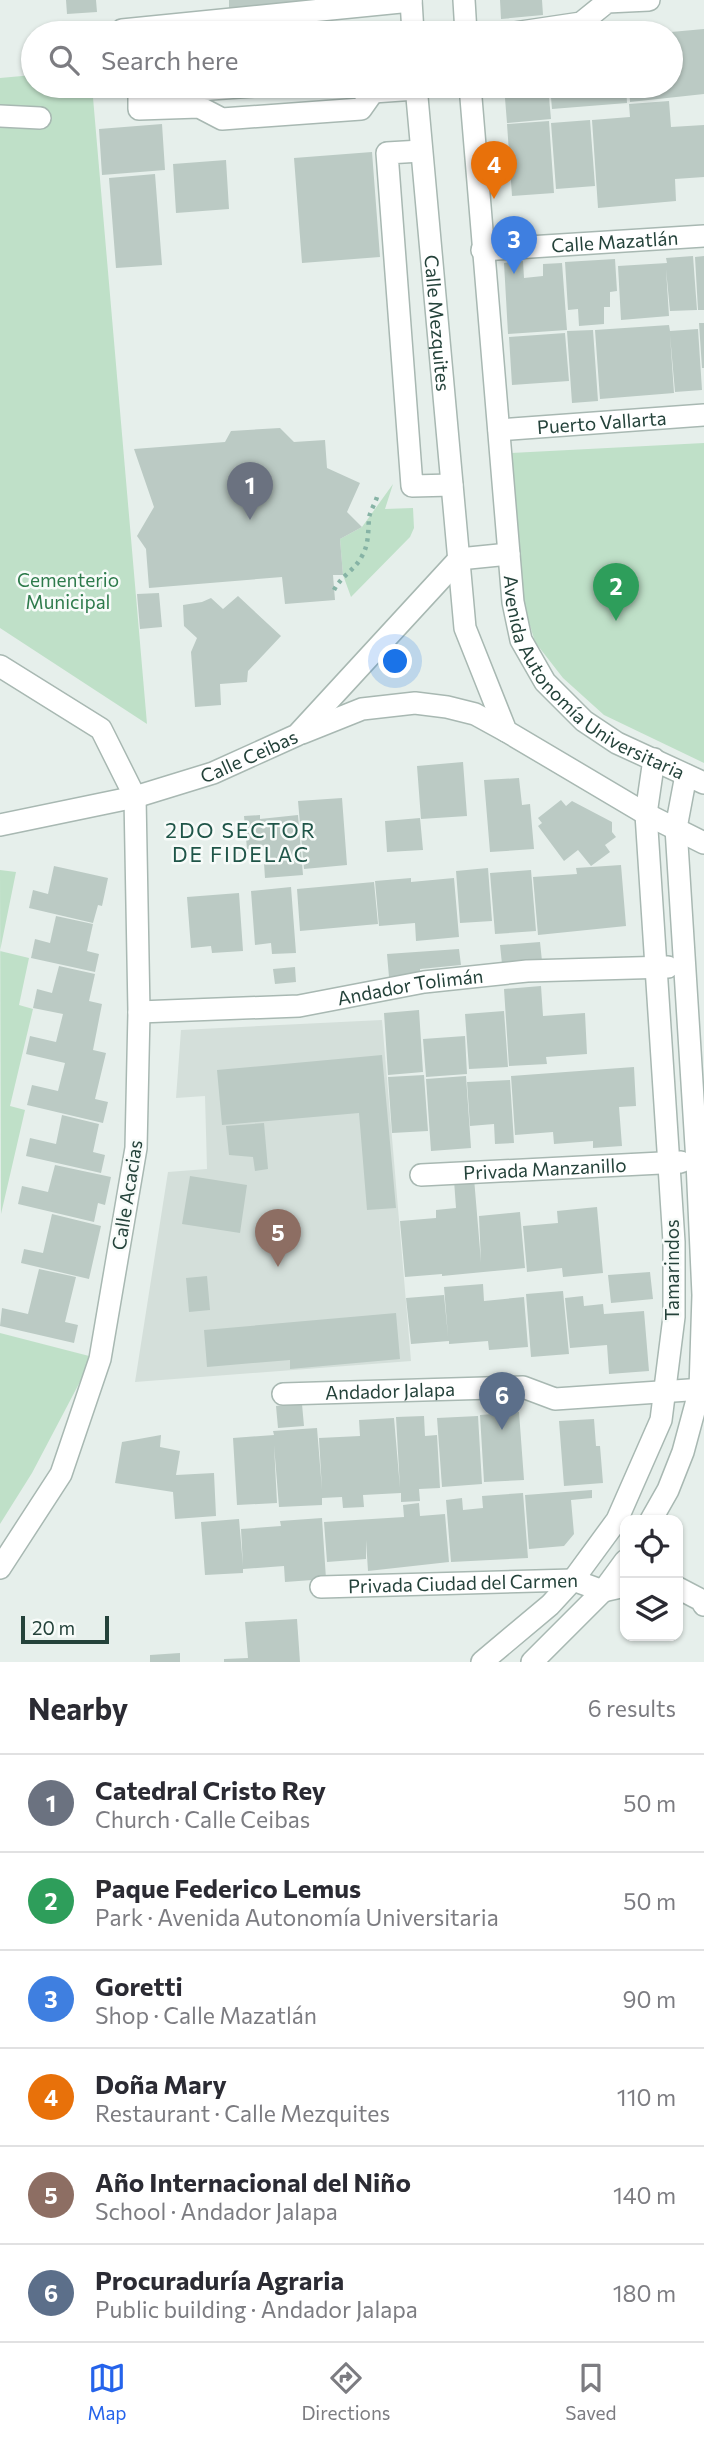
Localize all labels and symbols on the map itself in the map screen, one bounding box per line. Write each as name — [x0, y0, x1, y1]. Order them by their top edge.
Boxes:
pin: 4 — [471, 141, 517, 199]
pin: 3 — [491, 216, 537, 274]
street label: Calle Mazatlán — [551, 226, 679, 257]
street label: Calle Mezquites — [420, 254, 456, 392]
street label: Puerto Vallarta — [536, 406, 667, 438]
pin: 1 — [227, 462, 273, 520]
pin: 2 — [593, 563, 639, 621]
park label: Cementerio Municipal — [17, 568, 119, 613]
street label: Avenida Autonomía Universitaria — [500, 574, 689, 784]
your location — [378, 644, 412, 678]
street label: Calle Ceibas — [198, 724, 301, 787]
district label: 2DO SECTOR DE FIDELAC — [165, 817, 317, 866]
street label: Andador Tolimán — [335, 964, 484, 1009]
street label: Calle Acacias — [106, 1138, 147, 1252]
street label: Privada Manzanillo — [463, 1153, 627, 1184]
pin: 5 — [255, 1209, 301, 1267]
street label: Tamarindos — [660, 1219, 683, 1321]
pin: 6 — [479, 1372, 525, 1430]
street label: Andador Jalapa — [325, 1377, 455, 1404]
street label: Privada Ciudad del Carmen — [348, 1568, 578, 1597]
scale bar — [21, 1613, 108, 1645]

